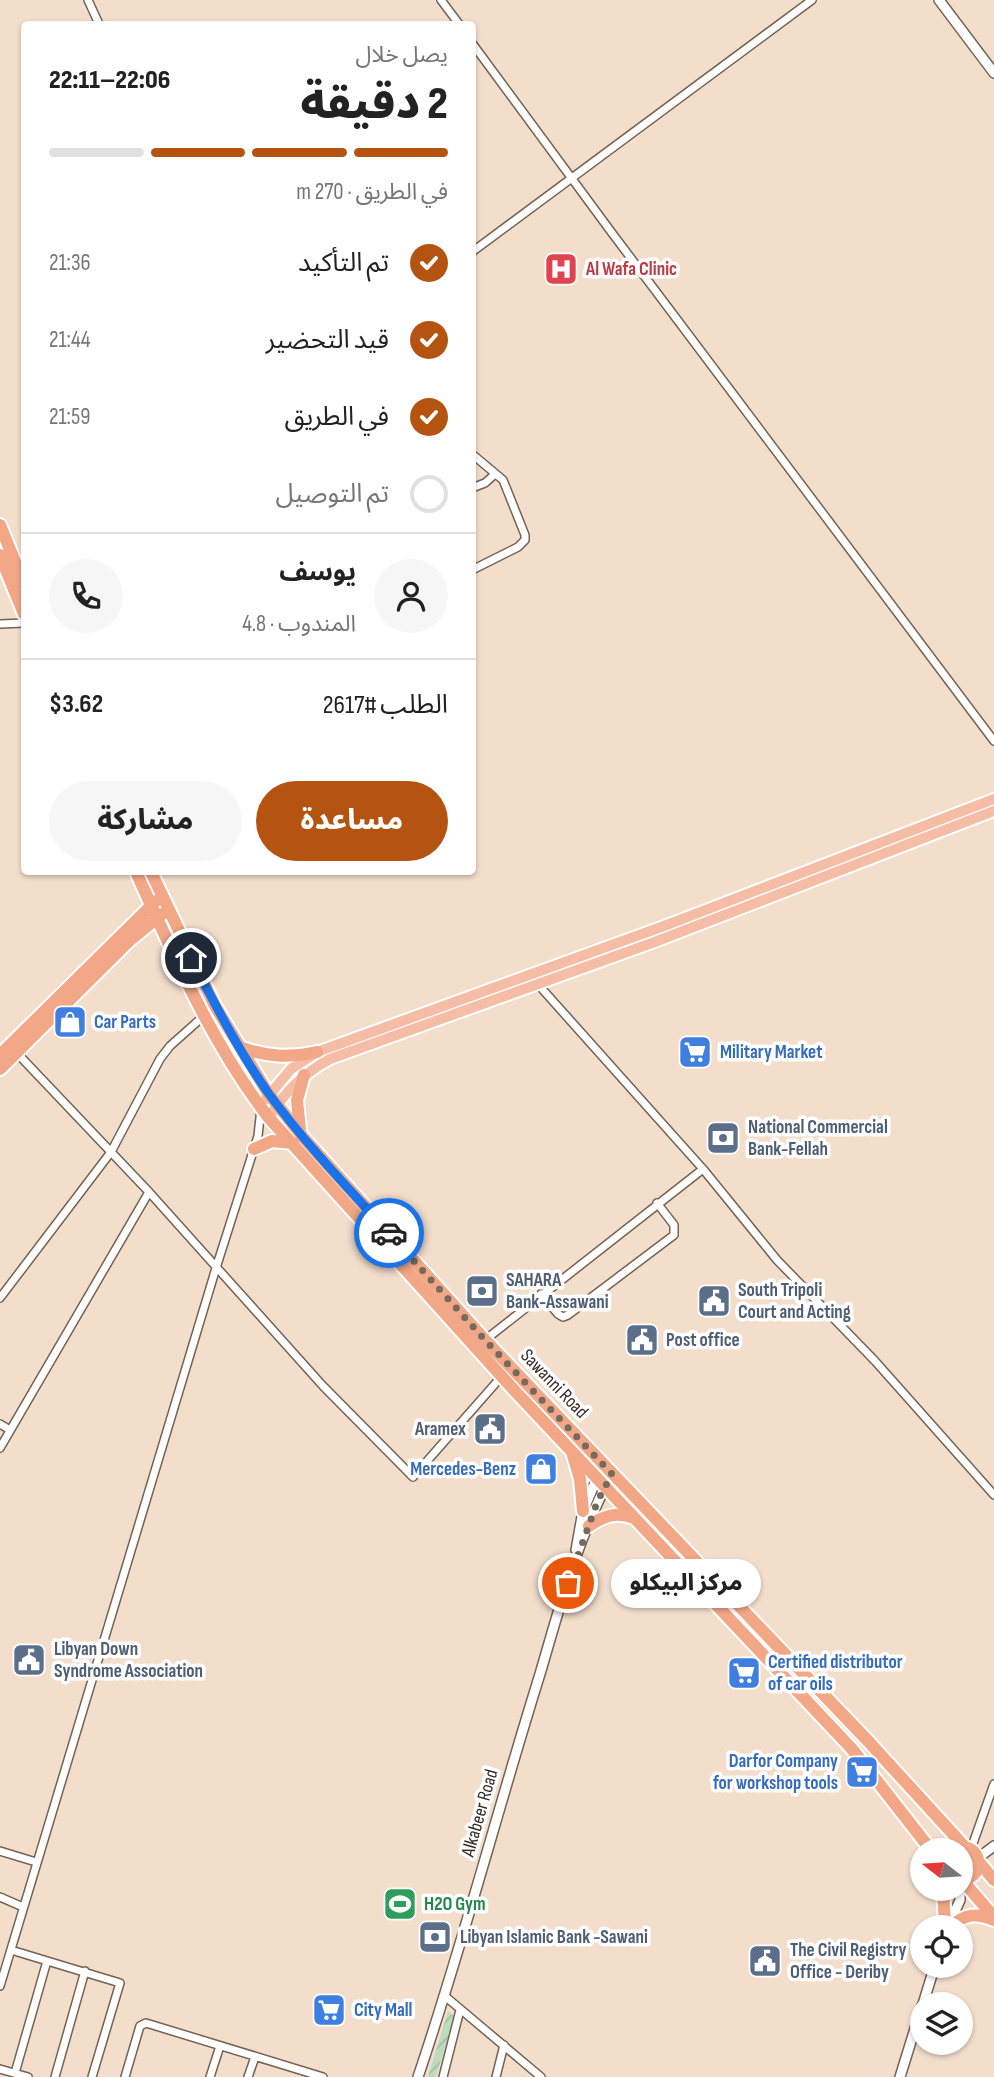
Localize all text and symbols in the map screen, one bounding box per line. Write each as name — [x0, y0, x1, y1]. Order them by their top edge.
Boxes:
text: يصل خلال — [356, 41, 448, 69]
text: 22:06–22:11 — [49, 65, 170, 96]
text: 2 دقيقة — [300, 77, 448, 132]
text: في الطريق · 270 m — [296, 178, 448, 206]
icon: check — [410, 244, 448, 282]
text: تم التأكيد — [298, 248, 389, 279]
text: 21:36 — [49, 249, 91, 277]
hospital icon: Al Wafa Clinic — [542, 250, 580, 288]
place label: Al Wafa Clinic — [585, 258, 677, 281]
icon: check — [410, 321, 448, 359]
text: قيد التحضير — [266, 325, 389, 356]
text: 21:44 — [49, 326, 90, 354]
icon: check — [410, 398, 448, 436]
text: في الطريق — [284, 402, 389, 433]
text: 21:59 — [49, 403, 90, 431]
text: تم التوصيل — [275, 479, 389, 510]
text: يوسف — [279, 557, 356, 588]
button: phone — [49, 559, 123, 633]
button: person — [374, 559, 448, 633]
text: المندوب · 4.8 — [242, 610, 356, 638]
text: $3.62 — [49, 689, 103, 720]
text: الطلب #2617 — [323, 690, 448, 721]
button: مشاركة — [49, 781, 242, 861]
button: مساعدة — [256, 781, 448, 861]
pin — [161, 928, 221, 988]
icon: home — [172, 939, 210, 977]
shop icon: Car Parts — [51, 1003, 89, 1041]
place label: Car Parts — [94, 1011, 156, 1034]
supermarket icon: Military Market — [676, 1033, 714, 1071]
place label: Military Market — [720, 1041, 822, 1064]
place label: National Commercial Bank-Fellah — [748, 1116, 888, 1161]
bank icon: National Commercial Bank-Fellah — [704, 1119, 742, 1157]
courier — [354, 1198, 424, 1268]
icon: car — [370, 1214, 408, 1252]
place label: SAHARA Bank-Assawani — [506, 1269, 609, 1314]
bank icon: SAHARA Bank-Assawani — [463, 1272, 501, 1310]
place label: South Tripoli Court and Acting — [738, 1279, 851, 1324]
public building icon: South Tripoli Court and Acting — [695, 1282, 733, 1320]
public building icon: Post office — [623, 1321, 661, 1359]
place label: Post office — [666, 1329, 740, 1352]
street label: Sawanni Road — [515, 1345, 593, 1423]
public building icon: Aramex — [471, 1410, 509, 1448]
place label: Aramex — [414, 1418, 466, 1441]
shop icon: Mercedes-Benz — [522, 1450, 560, 1488]
place label: Mercedes-Benz — [410, 1458, 516, 1481]
pin — [538, 1553, 598, 1613]
callout: مركز البيكلو — [610, 1558, 760, 1608]
icon: bag — [549, 1564, 587, 1602]
text: مركز البيكلو — [629, 1569, 743, 1597]
place label: Libyan Down Syndrome Association — [54, 1638, 203, 1683]
public building icon: Libyan Down Syndrome Association — [10, 1641, 48, 1679]
place label: Certified distributor of car oils — [768, 1651, 903, 1696]
supermarket icon: Certified distributor of car oils — [725, 1654, 763, 1692]
place label: Darfor Company for workshop tools — [713, 1750, 838, 1795]
supermarket icon: Darfor Company for workshop tools — [843, 1753, 881, 1791]
street label: Alkabeer Road — [456, 1767, 503, 1860]
north arrow — [910, 1838, 973, 1900]
map controls — [910, 1838, 973, 2055]
sports icon: H2O Gym — [381, 1885, 419, 1923]
place label: H2O Gym — [424, 1893, 486, 1916]
button: locate — [910, 1915, 973, 1978]
bank icon: Libyan Islamic Bank -Sawani — [416, 1918, 454, 1956]
place label: Libyan Islamic Bank -Sawani — [460, 1926, 648, 1949]
place label: The Civil Registry Office - Deriby — [790, 1939, 907, 1984]
public building icon: The Civil Registry Office - Deriby — [746, 1942, 784, 1980]
supermarket icon: City Mall — [310, 1991, 348, 2029]
button: layers — [910, 1992, 973, 2055]
place label: City Mall — [354, 1999, 412, 2022]

